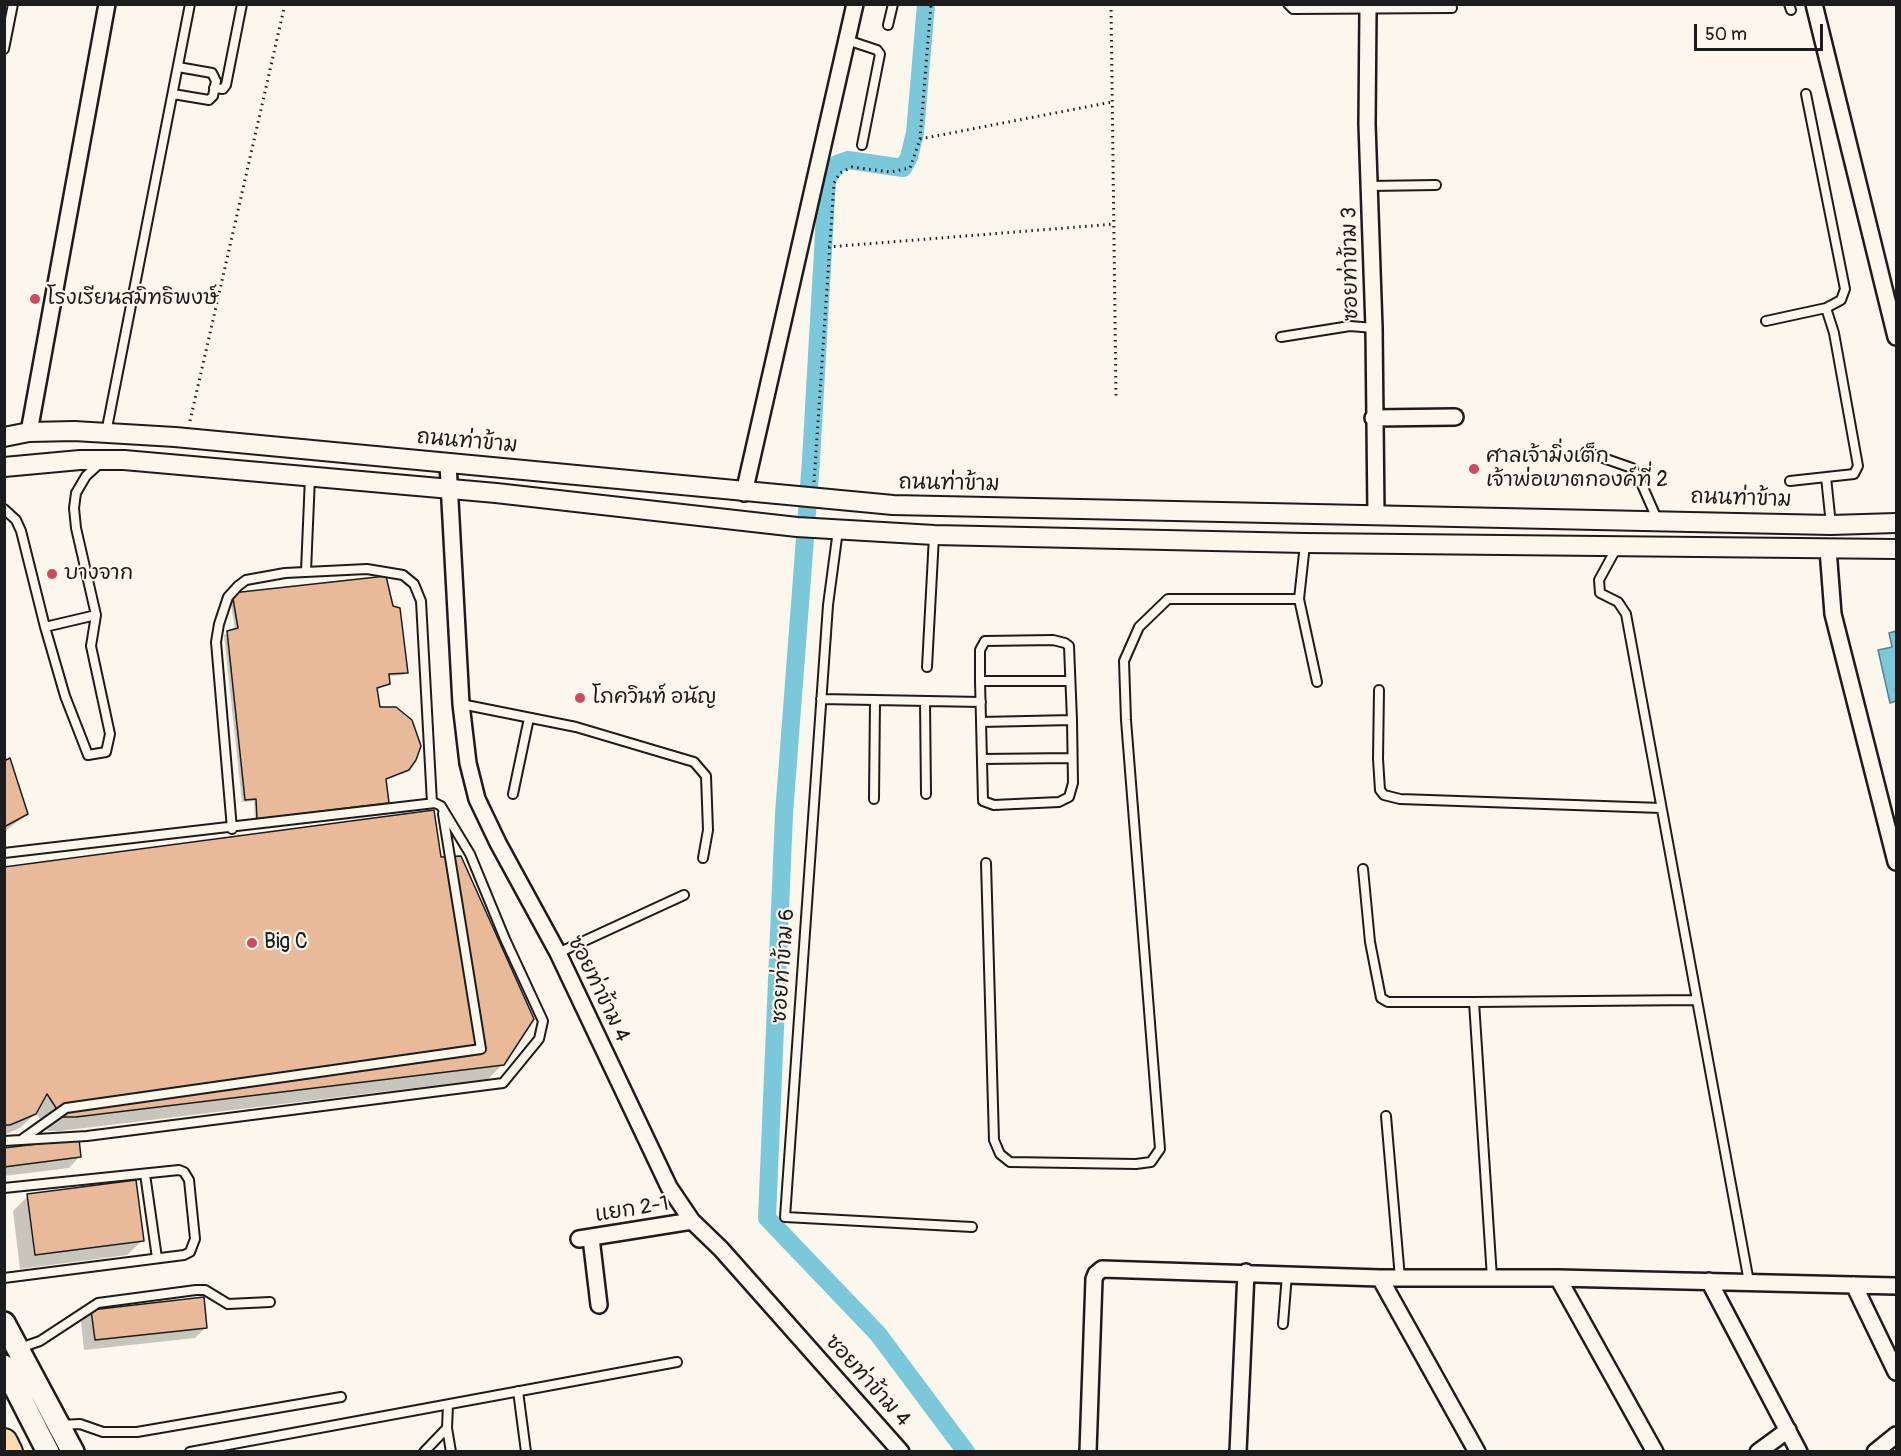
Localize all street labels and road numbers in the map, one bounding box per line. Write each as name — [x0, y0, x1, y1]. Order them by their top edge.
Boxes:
street label: ซอยท่าข้าม 3 — [1337, 207, 1365, 321]
street label: ถนนท่าข้าม — [416, 425, 518, 459]
street label: ถนนท่าข้าม — [898, 471, 1000, 497]
street label: ถนนท่าข้าม — [1690, 485, 1792, 513]
street label: ซอยท่าข้าม 6 — [767, 908, 801, 1024]
street label: ซอยท่าข้าม 4 — [561, 932, 635, 1046]
street label: แยก 2-1 — [593, 1192, 671, 1228]
street label: ซอยท่าข้าม 4 — [819, 1330, 915, 1432]

